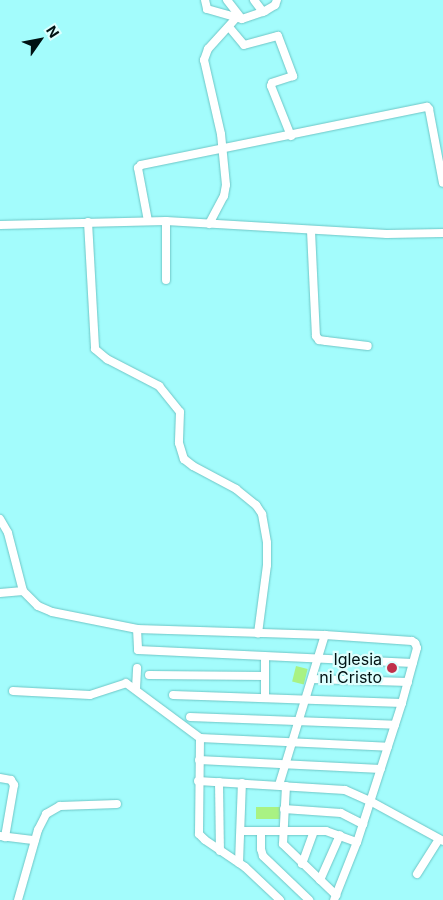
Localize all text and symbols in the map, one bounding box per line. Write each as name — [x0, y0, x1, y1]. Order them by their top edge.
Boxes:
north arrow — [15, 15, 65, 65]
text: N — [43, 22, 63, 41]
place label: Iglesia ni Cristo — [319, 649, 382, 687]
marker: Iglesia ni Cristo — [386, 662, 398, 674]

